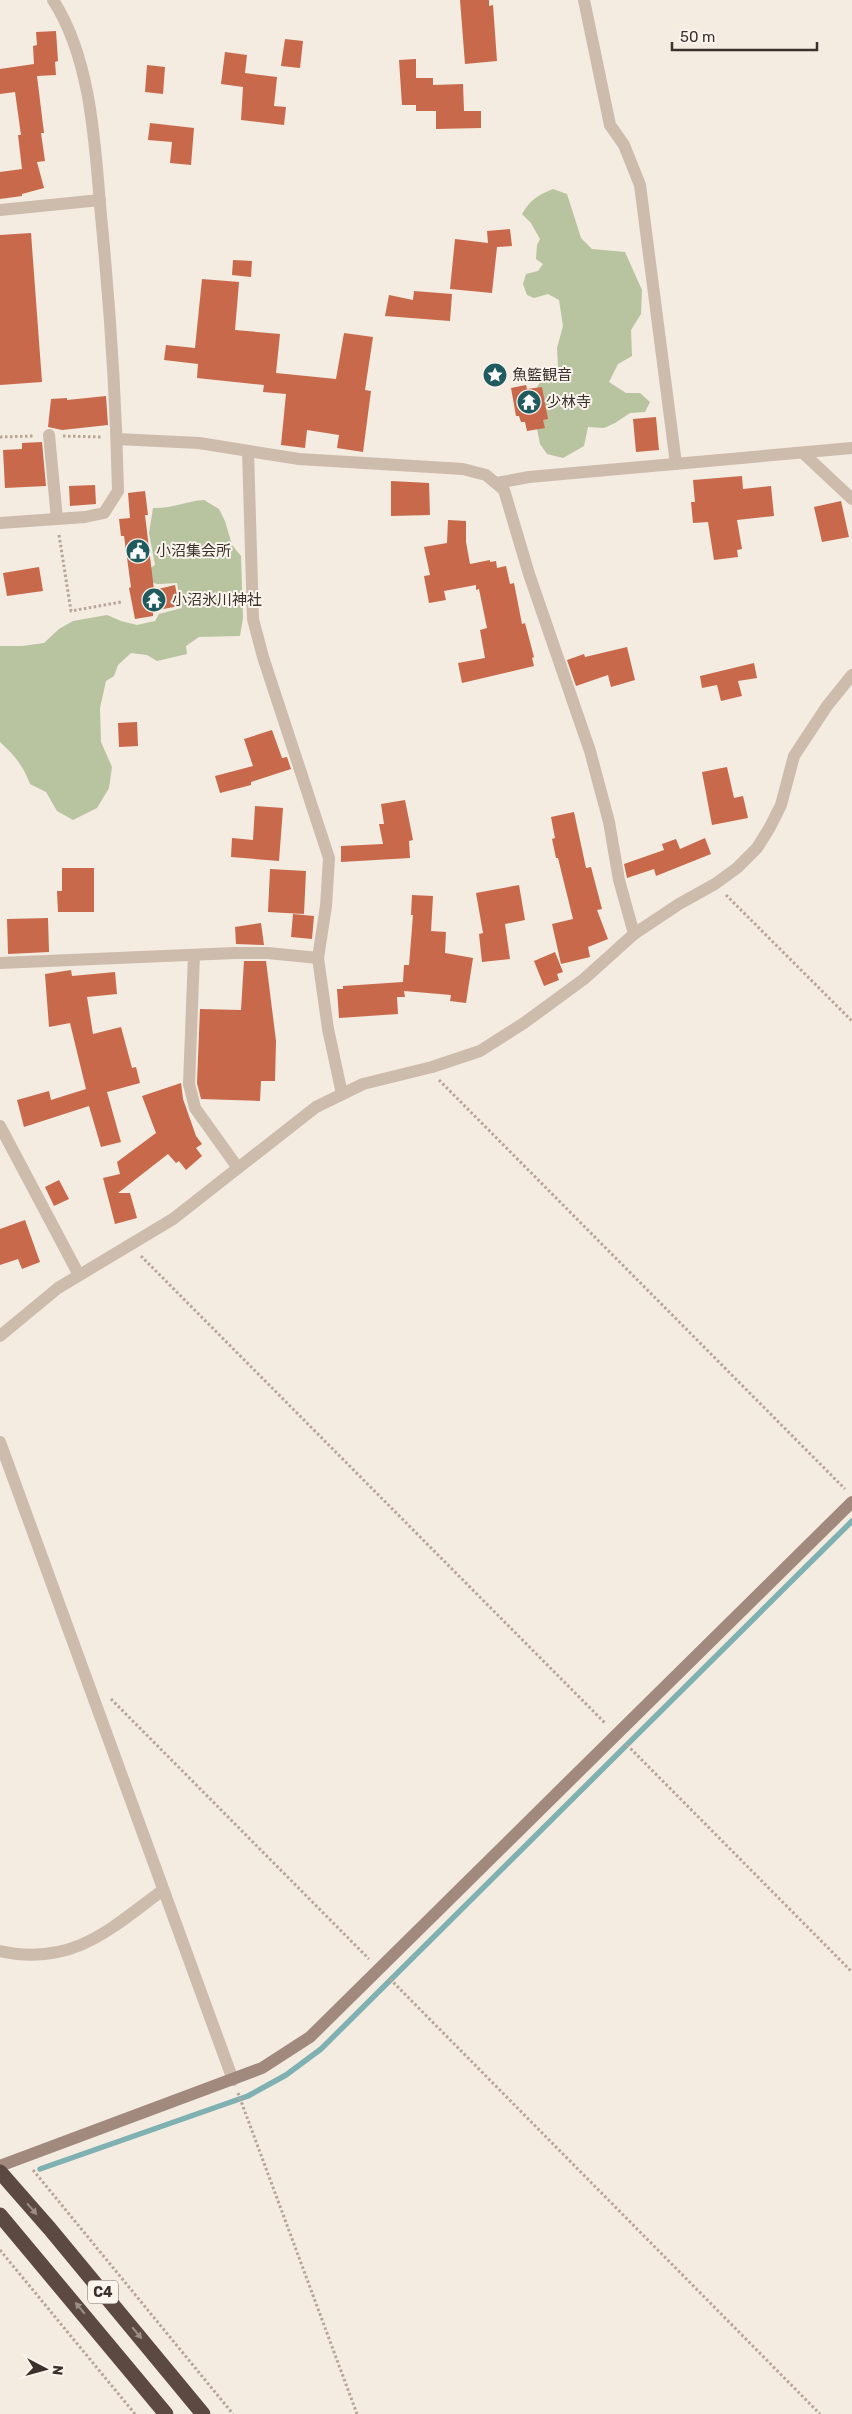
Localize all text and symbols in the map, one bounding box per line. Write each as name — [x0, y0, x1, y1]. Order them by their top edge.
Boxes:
scale bar — [672, 20, 817, 52]
text: 50 m — [680, 28, 715, 46]
place icon: 魚籃観音 — [482, 362, 508, 388]
place label: 魚籃観音 — [512, 366, 572, 384]
temple icon: 少林寺 — [516, 389, 542, 415]
place label: 少林寺 — [546, 393, 591, 411]
public building icon: 小沼集会所 — [125, 538, 151, 564]
place label: 小沼集会所 — [156, 542, 231, 560]
temple icon: 小沼氷川神社 — [141, 587, 167, 613]
place label: 小沼氷川神社 — [172, 591, 262, 609]
one-way arrow — [26, 2202, 38, 2214]
road number: C4 — [88, 2280, 118, 2304]
one-way arrow — [74, 2302, 85, 2315]
one-way arrow — [132, 2326, 143, 2339]
north arrow — [20, 2344, 70, 2394]
text: N — [48, 2364, 66, 2376]

